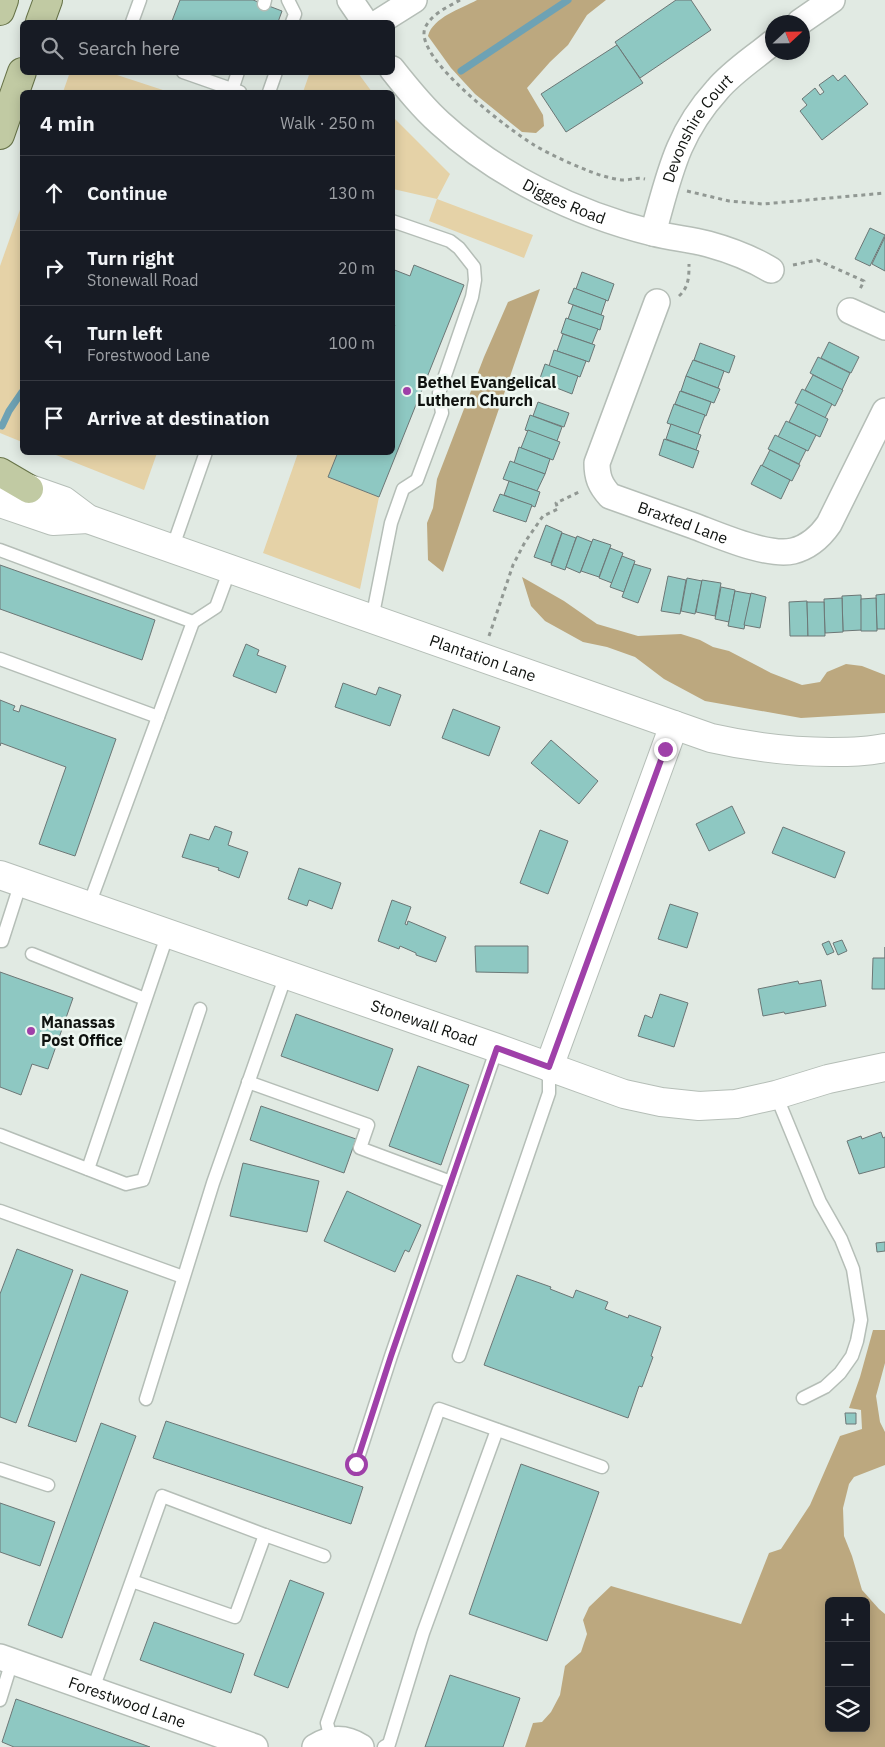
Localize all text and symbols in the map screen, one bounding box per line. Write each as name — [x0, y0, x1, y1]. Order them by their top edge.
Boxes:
north arrow — [765, 15, 810, 60]
search box — [20, 20, 395, 75]
icon: search — [38, 34, 66, 62]
text: Search here — [78, 36, 180, 60]
street label: Devonshire Court — [658, 69, 737, 185]
text: 4 min — [40, 109, 95, 137]
text: Walk · 250 m — [280, 113, 375, 133]
street label: Digges Road — [519, 174, 608, 228]
icon: ahead — [40, 179, 68, 207]
text: Continue — [87, 181, 167, 205]
text: 130 m — [328, 183, 375, 203]
text: Turn right — [87, 246, 174, 270]
icon: right — [40, 254, 68, 282]
text: 20 m — [338, 258, 375, 278]
text: Stonewall Road — [87, 270, 198, 290]
text: Turn left — [87, 321, 163, 345]
icon: left — [40, 329, 68, 357]
text: 100 m — [328, 333, 375, 353]
text: Forestwood Lane — [87, 345, 210, 365]
place label: Bethel Evangelical Luthern Church — [417, 372, 556, 410]
marker: Bethel Evangelical Luthern Church — [401, 385, 413, 397]
icon: arrive — [40, 404, 68, 432]
text: Arrive at destination — [87, 406, 270, 430]
street label: Braxted Lane — [635, 497, 731, 548]
street label: Plantation Lane — [427, 630, 539, 686]
route end — [654, 738, 677, 761]
street label: Stonewall Road — [368, 995, 480, 1050]
place label: Manassas Post Office — [41, 1012, 123, 1050]
marker: Manassas Post Office — [25, 1025, 37, 1037]
route start — [345, 1453, 368, 1476]
map controls — [825, 1597, 870, 1732]
button: + — [825, 1597, 870, 1642]
button: − — [825, 1642, 870, 1687]
street label: Forestwood Lane — [66, 1672, 189, 1732]
button: layers — [825, 1687, 870, 1732]

